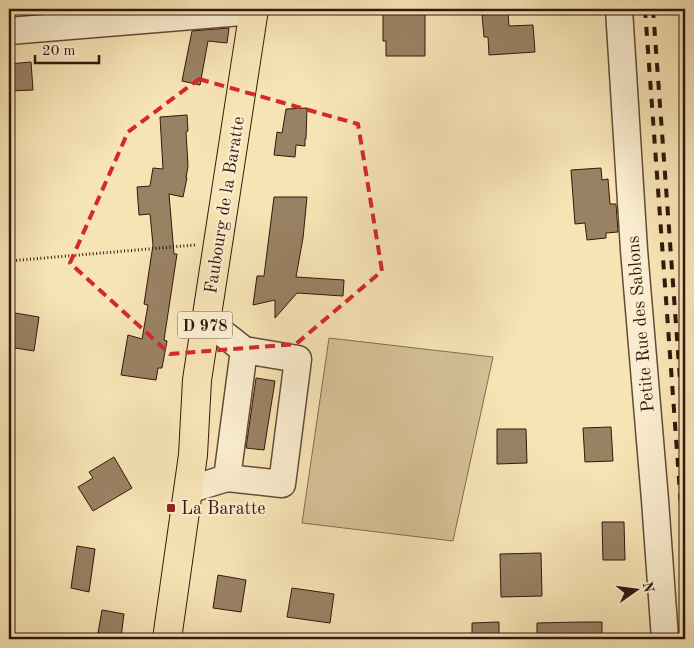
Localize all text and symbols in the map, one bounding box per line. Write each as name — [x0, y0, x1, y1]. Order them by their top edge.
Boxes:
scale bar — [35, 32, 99, 64]
text: 20 m — [42, 44, 76, 59]
street label: Faubourg de la Baratte — [202, 115, 248, 295]
street label: Petite Rue des Sablons — [624, 235, 658, 413]
road number: D 978 — [178, 312, 232, 338]
place label: La Baratte — [181, 500, 265, 518]
marker: La Baratte — [165, 502, 177, 514]
north arrow — [612, 566, 662, 616]
text: N — [640, 580, 656, 594]

